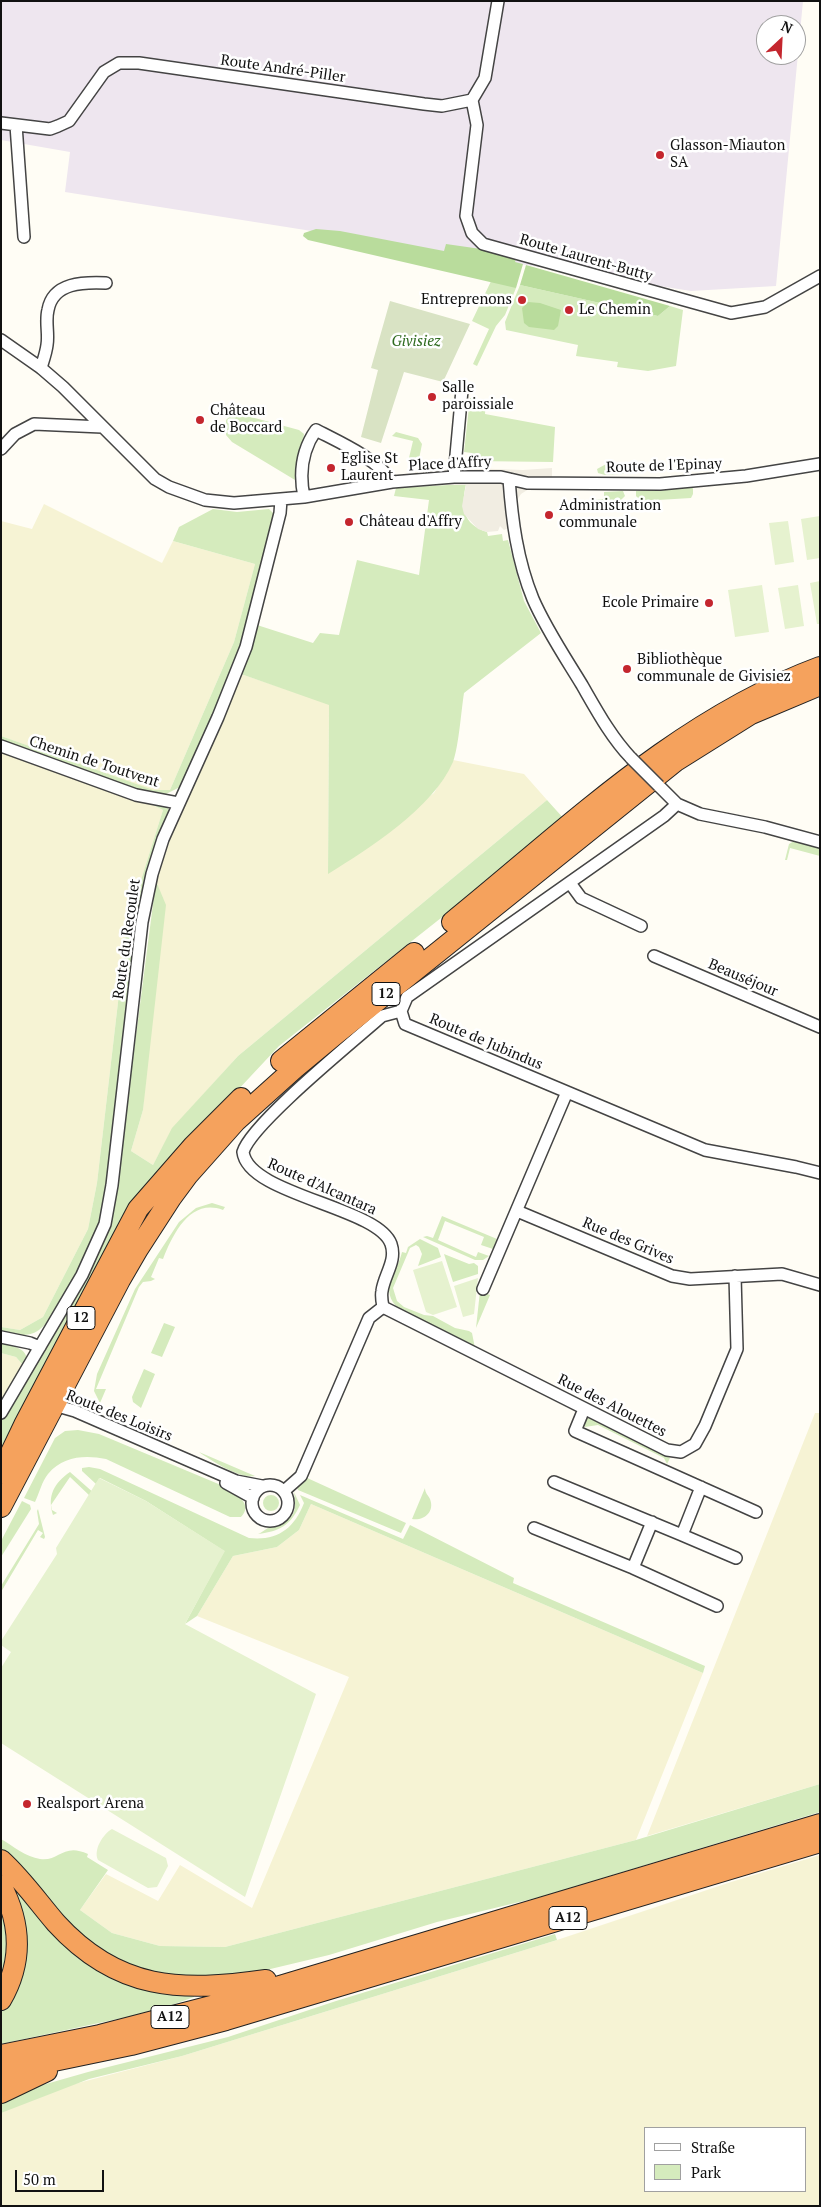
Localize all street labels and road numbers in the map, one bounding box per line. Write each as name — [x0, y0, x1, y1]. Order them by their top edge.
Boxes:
street label: Route André-Piller — [219, 51, 347, 87]
street label: Route Laurent-Butty — [517, 230, 655, 286]
street label: Place d'Affry — [408, 453, 492, 475]
street label: Route de l'Epinay — [606, 455, 722, 477]
street label: Chemin de Toutvent — [27, 732, 161, 792]
street label: Route du Recoulet — [110, 878, 144, 1000]
street label: Beauséjour — [705, 955, 781, 1001]
road number: 12 — [372, 982, 400, 1006]
street label: Route de Jubindus — [427, 1010, 545, 1074]
street label: Route d'Alcantara — [265, 1155, 379, 1219]
street label: Rue des Grives — [580, 1214, 676, 1268]
road number: 12 — [67, 1306, 95, 1330]
street label: Rue des Alouettes — [555, 1371, 669, 1441]
street label: Route des Loisirs — [63, 1386, 175, 1446]
road number: A12 — [549, 1906, 587, 1930]
road number: A12 — [151, 2005, 189, 2028]

